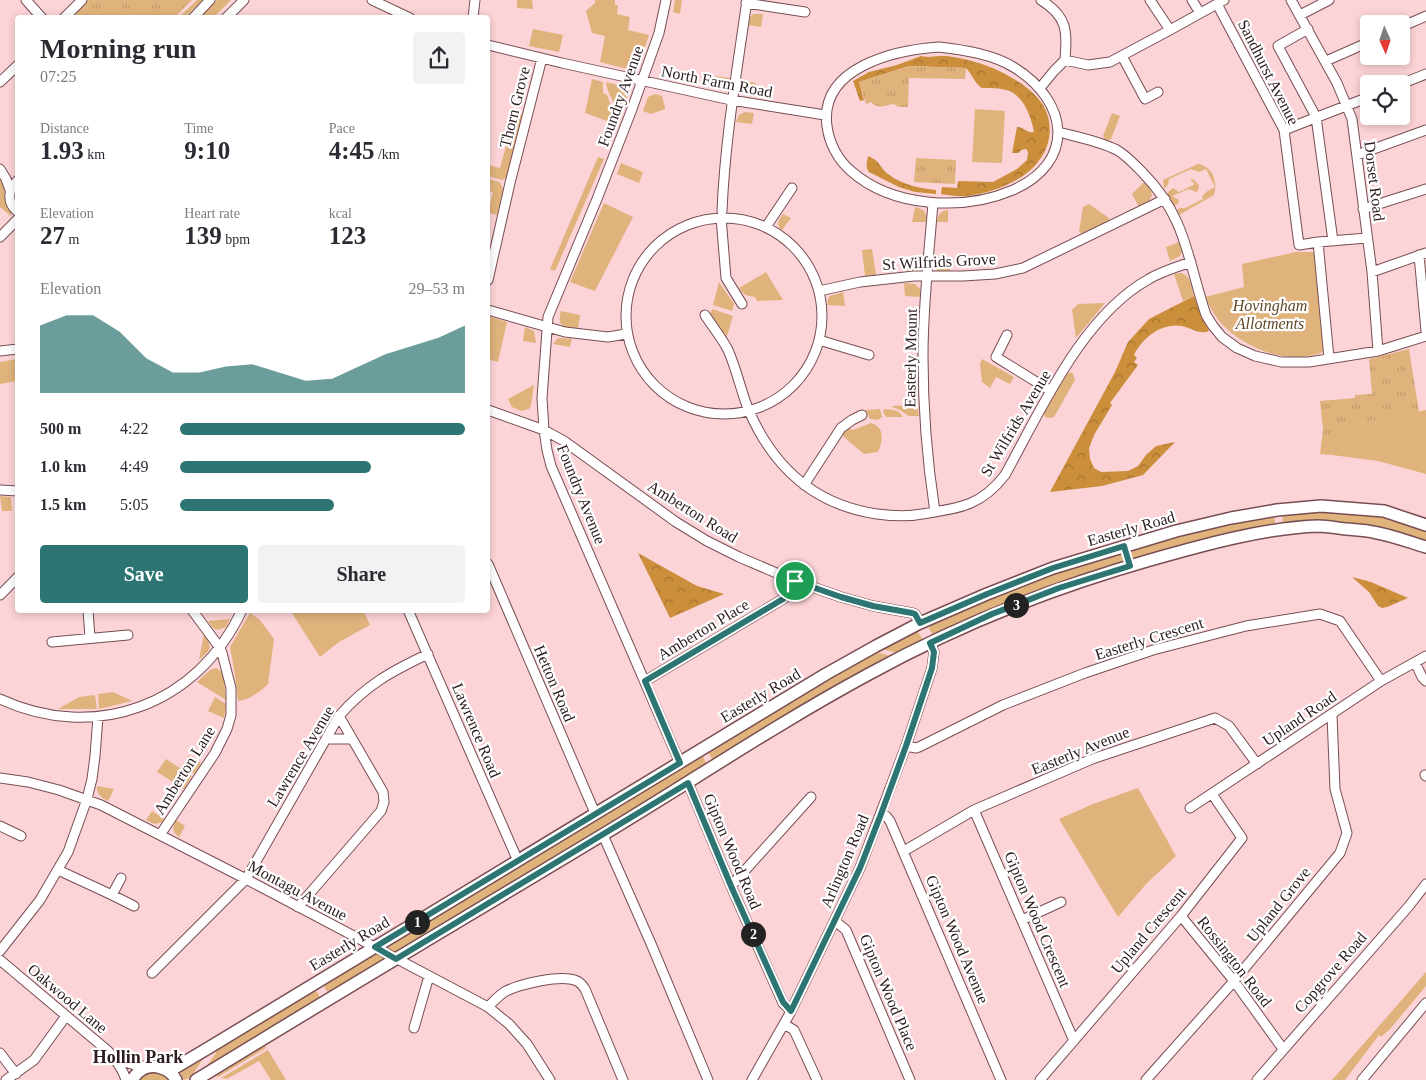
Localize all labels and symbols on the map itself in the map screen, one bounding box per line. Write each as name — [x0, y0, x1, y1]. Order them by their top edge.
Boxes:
north arrow — [1360, 15, 1410, 65]
street label: Sandhurst Avenue — [1235, 17, 1302, 128]
street label: Foundry Avenue — [594, 43, 648, 149]
street label: North Farm Road — [660, 62, 774, 101]
street label: Thorn Grove — [496, 65, 533, 149]
street label: Dorset Road — [1361, 140, 1388, 222]
street label: St Wilfrids Grove — [882, 250, 996, 273]
park label: Hovingham Allotments — [1232, 297, 1307, 332]
street label: Easterly Mount — [901, 308, 921, 408]
street label: St Wilfrids Avenue — [977, 367, 1054, 480]
street label: Foundry Avenue — [553, 442, 609, 547]
street label: Amberton Road — [645, 477, 741, 546]
street label: Easterly Road — [1085, 508, 1177, 550]
pin — [774, 560, 816, 602]
pin: 3 — [1004, 592, 1028, 618]
street label: Amberton Place — [655, 595, 752, 663]
street label: Easterly Crescent — [1093, 614, 1206, 664]
street label: Hetton Road — [531, 642, 578, 724]
street label: Easterly Road — [717, 665, 804, 727]
street label: Lawrence Road — [449, 680, 504, 780]
street label: Upland Road — [1259, 688, 1340, 750]
street label: Lawrence Avenue — [264, 703, 337, 810]
street label: Amberton Lane — [150, 723, 218, 818]
street label: Easterly Avenue — [1029, 723, 1132, 779]
street label: Gipton Wood Road — [700, 791, 765, 912]
street label: Arlington Road — [817, 812, 873, 911]
street label: Gipton Wood Crescent — [1000, 849, 1074, 991]
street label: Montagu Avenue — [245, 857, 350, 925]
street label: Upland Grove — [1243, 864, 1314, 946]
street label: Gipton Wood Avenue — [922, 873, 992, 1006]
street label: Upland Crescent — [1107, 883, 1190, 977]
pin: 1 — [404, 910, 430, 934]
street label: Easterly Road — [306, 913, 393, 975]
street label: Rossington Road — [1193, 913, 1275, 1010]
pin: 2 — [740, 922, 766, 946]
street label: Copgrove Road — [1291, 929, 1371, 1017]
street label: Gipton Wood Place — [855, 932, 921, 1053]
street label: Oakwood Lane — [25, 960, 111, 1036]
district label: Hollin Park — [93, 1047, 183, 1067]

